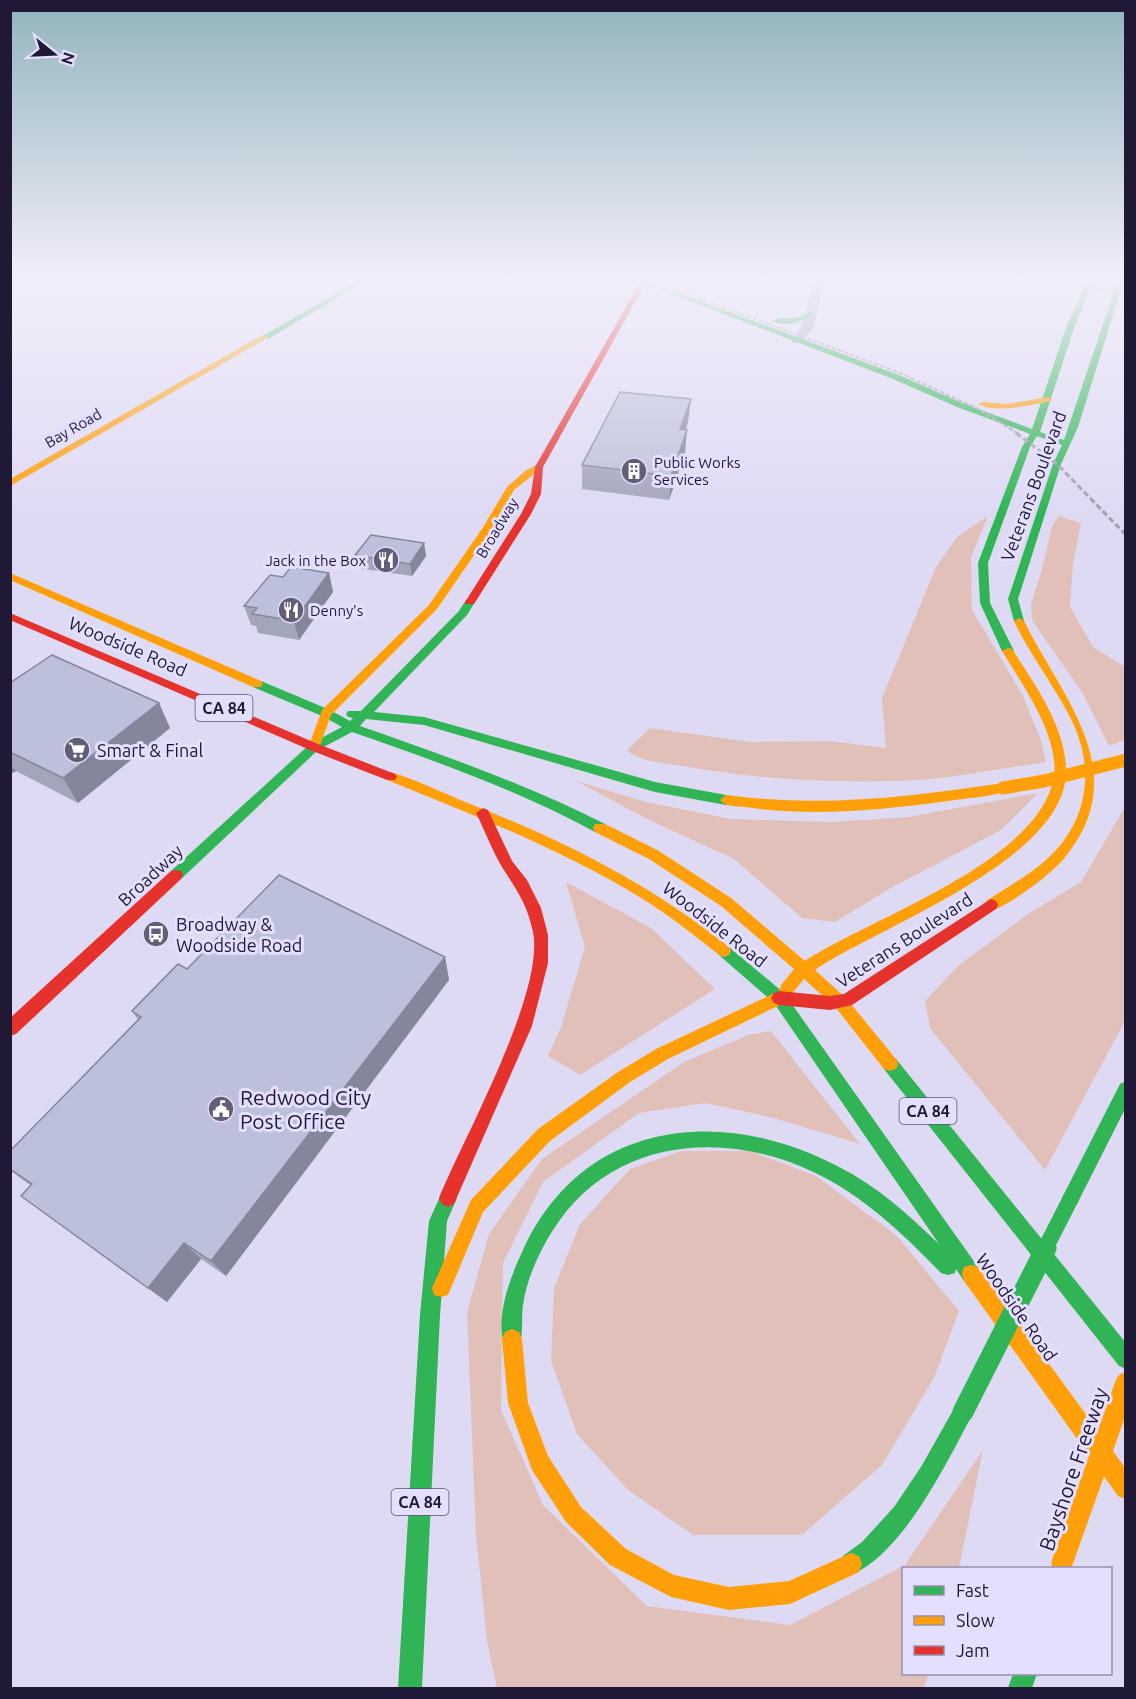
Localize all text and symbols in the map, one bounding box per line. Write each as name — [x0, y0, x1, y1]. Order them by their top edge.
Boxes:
north arrow — [24, 24, 84, 84]
text: N — [58, 50, 79, 67]
street label: Bay Road — [42, 405, 104, 451]
street label: Veterans Boulevard — [997, 408, 1069, 564]
place label: Public Works Services — [654, 454, 741, 488]
building icon: Public Works Services — [619, 456, 649, 486]
street label: Broadway — [472, 495, 522, 561]
restaurant icon: Jack in the Box — [371, 545, 401, 575]
place label: Jack in the Box — [265, 552, 366, 569]
restaurant icon: Denny's — [276, 595, 306, 625]
place label: Denny's — [310, 602, 363, 619]
street label: Woodside Road — [66, 612, 190, 680]
road number: CA 84 — [196, 695, 252, 721]
supermarket icon: Smart & Final — [62, 735, 92, 765]
place label: Smart & Final — [97, 740, 204, 760]
street label: Broadway — [114, 840, 186, 910]
street label: Woodside Road — [659, 877, 771, 971]
street label: Veterans Boulevard — [832, 889, 976, 991]
place label: Broadway & Woodside Road — [176, 914, 302, 955]
bus stop icon: Broadway & Woodside Road — [141, 919, 171, 949]
place label: Redwood City Post Office — [240, 1085, 371, 1133]
public building icon: Redwood City Post Office — [206, 1094, 236, 1124]
road number: CA 84 — [900, 1098, 956, 1124]
street label: Woodside Road — [973, 1250, 1061, 1364]
street label: Bayshore Freeway — [1034, 1384, 1112, 1554]
road number: CA 84 — [392, 1489, 448, 1515]
legend — [902, 1567, 1112, 1675]
text: Fast — [956, 1580, 989, 1600]
text: Slow — [956, 1610, 995, 1630]
text: Jam — [956, 1640, 990, 1660]

